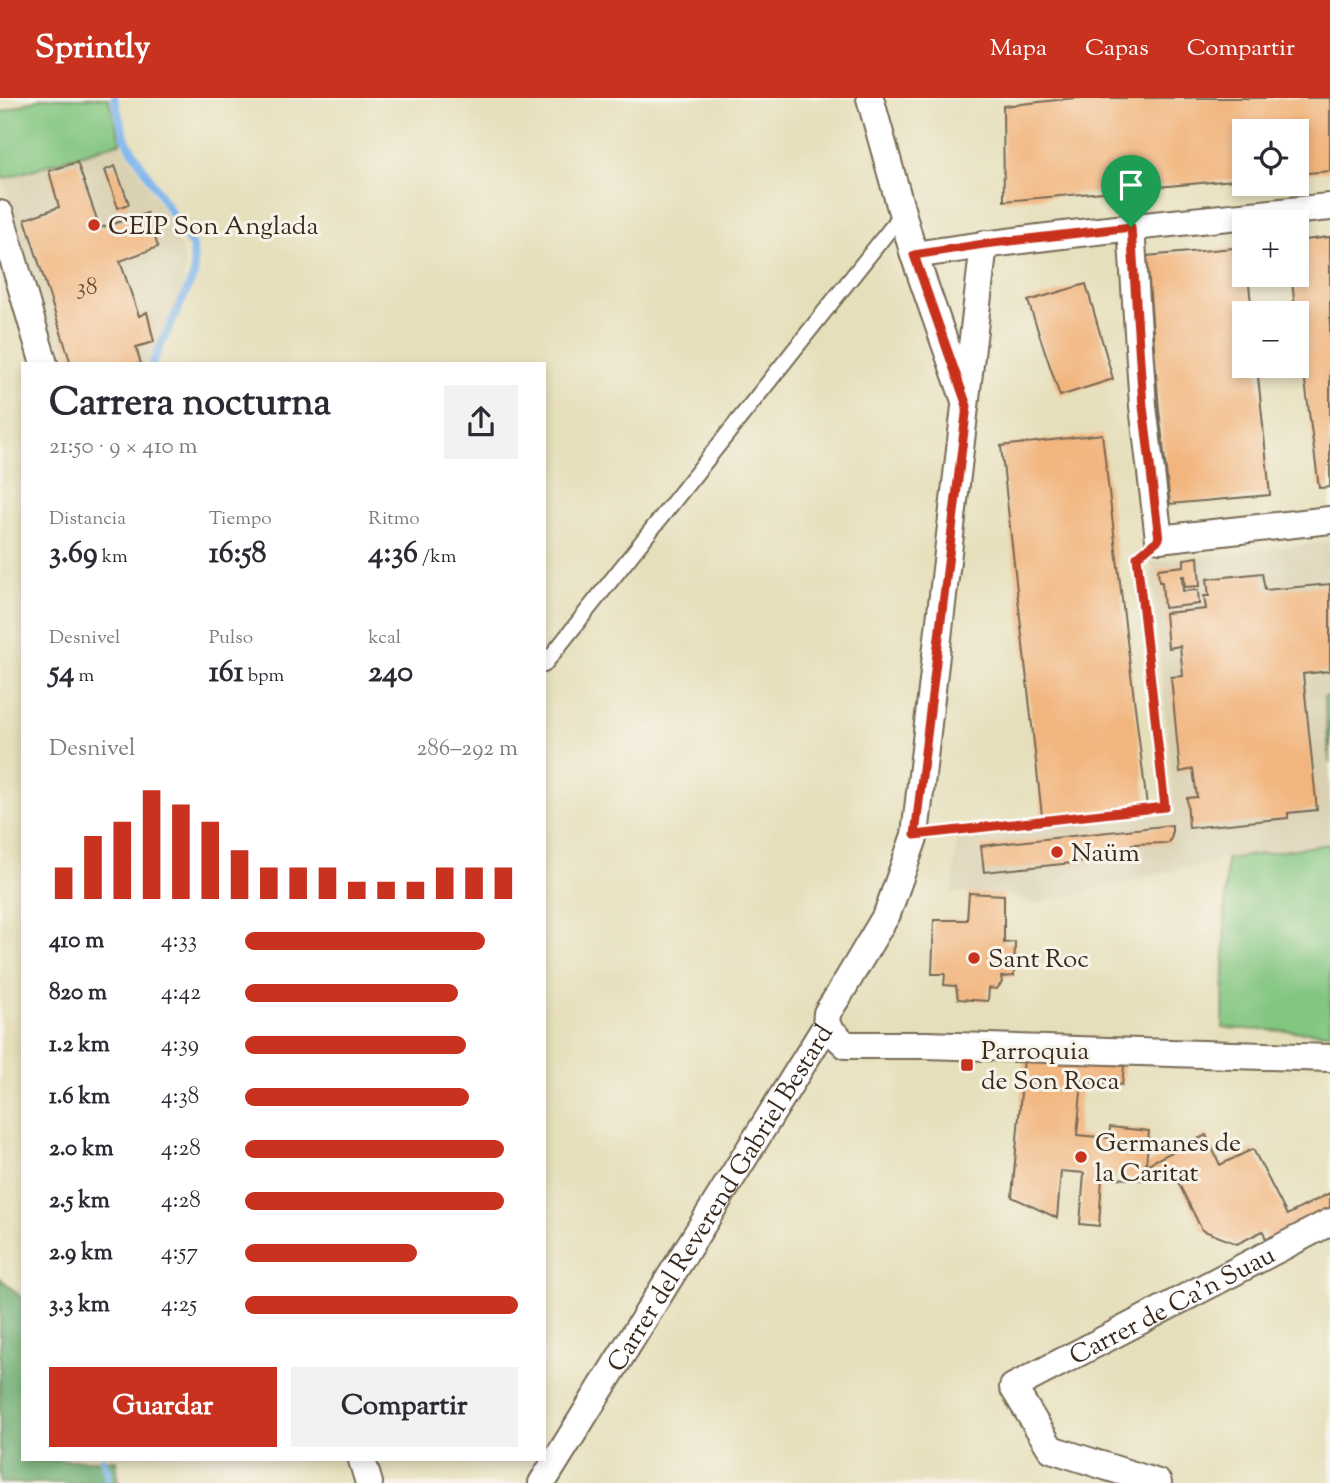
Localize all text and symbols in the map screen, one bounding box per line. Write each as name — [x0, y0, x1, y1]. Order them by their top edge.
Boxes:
text: Sprintly — [35, 25, 151, 73]
text: Mapa — [990, 32, 1047, 66]
text: Capas — [1085, 32, 1149, 66]
text: Compartir — [1187, 32, 1295, 66]
map controls — [1232, 119, 1309, 378]
button: locate — [1232, 119, 1309, 196]
pin — [1101, 155, 1161, 227]
icon: arrive — [1112, 166, 1150, 204]
place label: CEIP Son Anglada — [108, 209, 319, 246]
button: + — [1232, 210, 1309, 287]
marker: CEIP Son Anglada — [86, 217, 102, 233]
house number: 38 — [77, 272, 97, 305]
button: − — [1232, 301, 1309, 378]
text: Carrera nocturna — [49, 378, 331, 432]
button: share — [444, 385, 518, 459]
text: 21:50 · 9 × 410 m — [49, 431, 198, 464]
text: Distancia — [49, 506, 126, 533]
text: Tiempo — [209, 506, 272, 533]
text: Ritmo — [368, 506, 420, 533]
text: 3.69 — [49, 533, 98, 576]
text: 16:58 — [209, 533, 267, 576]
text: 4:36 — [368, 533, 418, 576]
text: km — [98, 544, 128, 571]
text: /km — [418, 544, 456, 571]
text: Desnivel — [49, 625, 120, 652]
text: Pulso — [209, 625, 253, 652]
text: kcal — [368, 625, 401, 652]
text: 54 — [49, 652, 74, 695]
text: 161 — [209, 652, 244, 695]
text: 240 — [368, 652, 413, 695]
text: m — [74, 663, 94, 690]
text: bpm — [244, 663, 284, 690]
text: Desnivel — [49, 733, 135, 766]
text: 286–292 m — [416, 733, 518, 766]
place label: Naüm — [1071, 836, 1140, 873]
marker: Naüm — [1049, 844, 1065, 860]
text: 410 m — [49, 925, 104, 958]
text: 4:33 — [161, 925, 197, 958]
place label: Sant Roc — [988, 942, 1089, 979]
marker: Sant Roc — [966, 950, 982, 966]
text: 820 m — [49, 977, 107, 1010]
text: 4:42 — [161, 977, 201, 1010]
street label: Carrer del Reverend Gabriel Bestard — [599, 1018, 844, 1380]
text: 1.2 km — [49, 1029, 110, 1062]
text: 4:39 — [161, 1029, 199, 1062]
place label: Parroquia de Son Roca — [981, 1034, 1120, 1101]
marker: Parroquia de Son Roca — [959, 1057, 975, 1073]
text: 1.6 km — [49, 1081, 110, 1114]
text: 4:38 — [161, 1081, 199, 1114]
place label: Germanes de la Caritat — [1095, 1126, 1241, 1193]
text: 2.0 km — [49, 1133, 114, 1166]
text: 4:28 — [161, 1133, 201, 1166]
marker: Germanes de la Caritat — [1073, 1149, 1089, 1165]
text: 2.5 km — [49, 1185, 110, 1218]
text: 4:28 — [161, 1185, 201, 1218]
text: 2.9 km — [49, 1237, 113, 1270]
text: 4:57 — [161, 1237, 198, 1270]
street label: Carrer de Ca'n Suau — [1063, 1238, 1282, 1376]
text: 3.3 km — [49, 1289, 110, 1322]
text: 4:25 — [161, 1289, 197, 1322]
button: Guardar — [49, 1367, 277, 1447]
button: Compartir — [291, 1367, 518, 1447]

